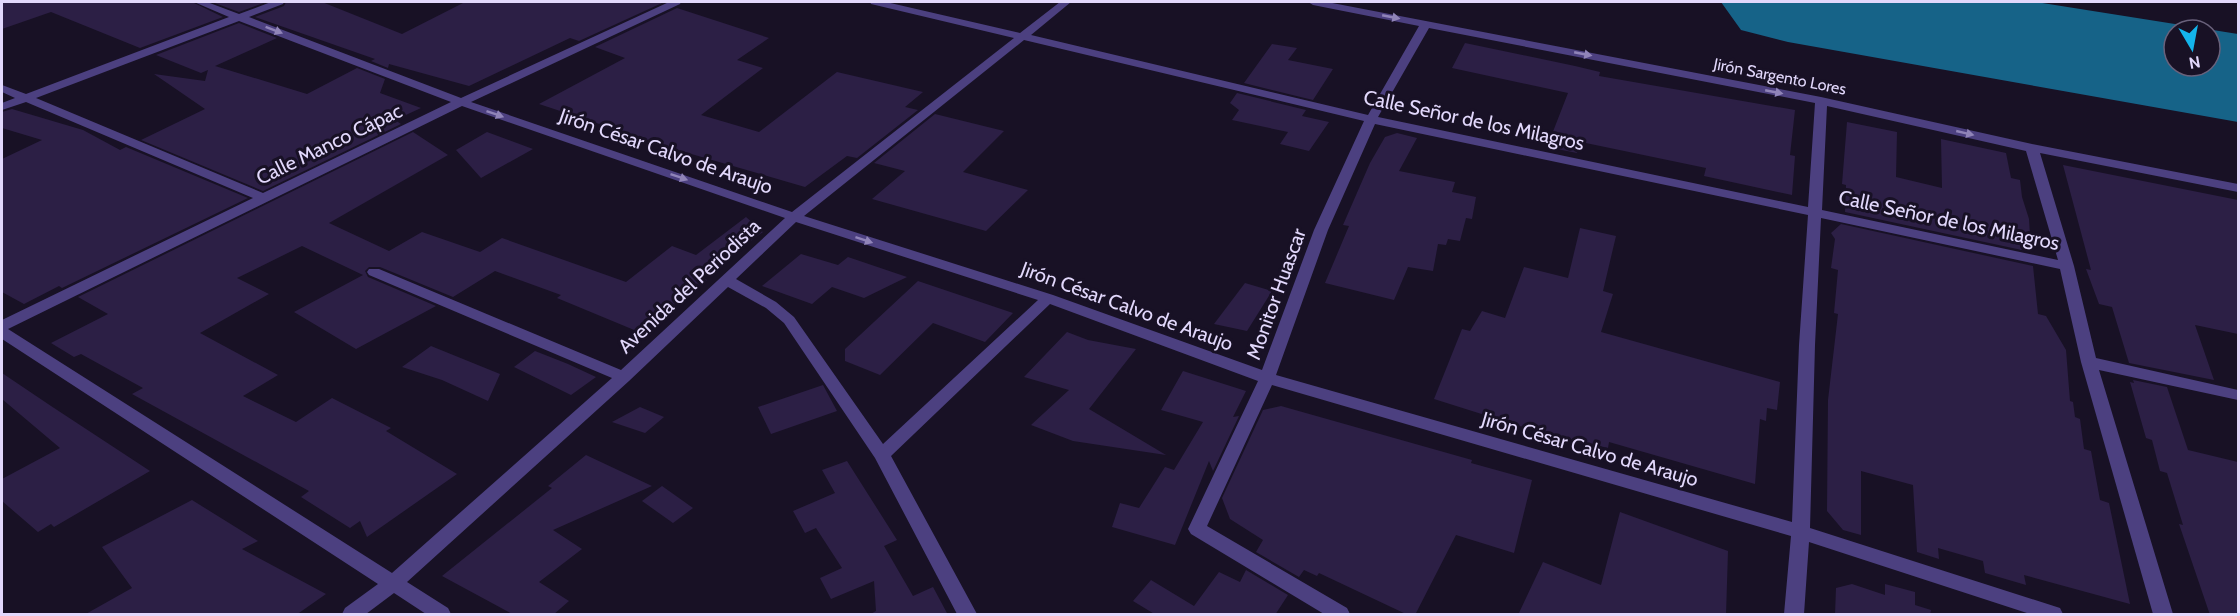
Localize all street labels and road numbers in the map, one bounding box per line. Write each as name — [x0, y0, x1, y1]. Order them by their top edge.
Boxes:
street label: Jirón Sargento Lores — [1711, 54, 1848, 99]
street label: Calle Señor de los Milagros — [1361, 85, 1587, 155]
street label: Calle Manco Cápac — [252, 98, 406, 190]
street label: Jirón César Calvo de Araujo — [555, 103, 776, 199]
street label: Calle Señor de los Milagros — [1836, 185, 2062, 255]
street label: Avenida del Periodista — [613, 214, 765, 358]
street label: Monitor Huascar — [1241, 224, 1311, 363]
street label: Jirón César Calvo de Araujo — [1017, 256, 1236, 356]
street label: Jirón César Calvo de Araujo — [1478, 406, 1701, 491]

